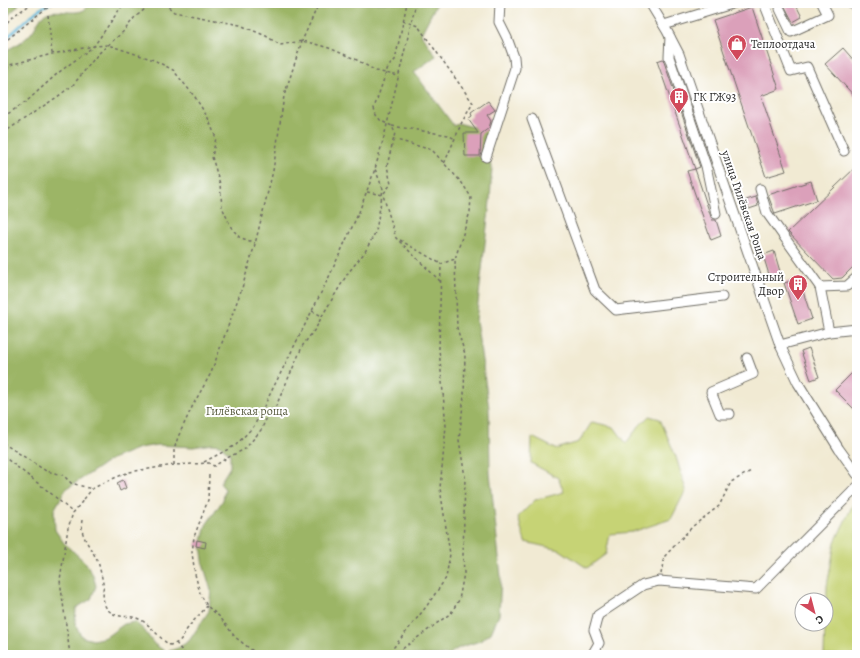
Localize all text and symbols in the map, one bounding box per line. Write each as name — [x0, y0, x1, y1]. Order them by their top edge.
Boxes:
shop icon: Теплоотдача — [726, 33, 748, 61]
place label: Теплоотдача — [751, 36, 816, 52]
building icon: ГК ГЖ93 — [668, 86, 690, 114]
place label: ГК ГЖ93 — [693, 89, 736, 105]
street label: улица Гилёвская Роща — [717, 147, 770, 262]
place label: Строительный Двор — [708, 269, 784, 299]
building icon: Строительный Двор — [787, 273, 809, 301]
park label: Гилёвская роща — [206, 403, 289, 419]
north arrow — [794, 592, 834, 632]
text: С — [812, 612, 827, 628]

